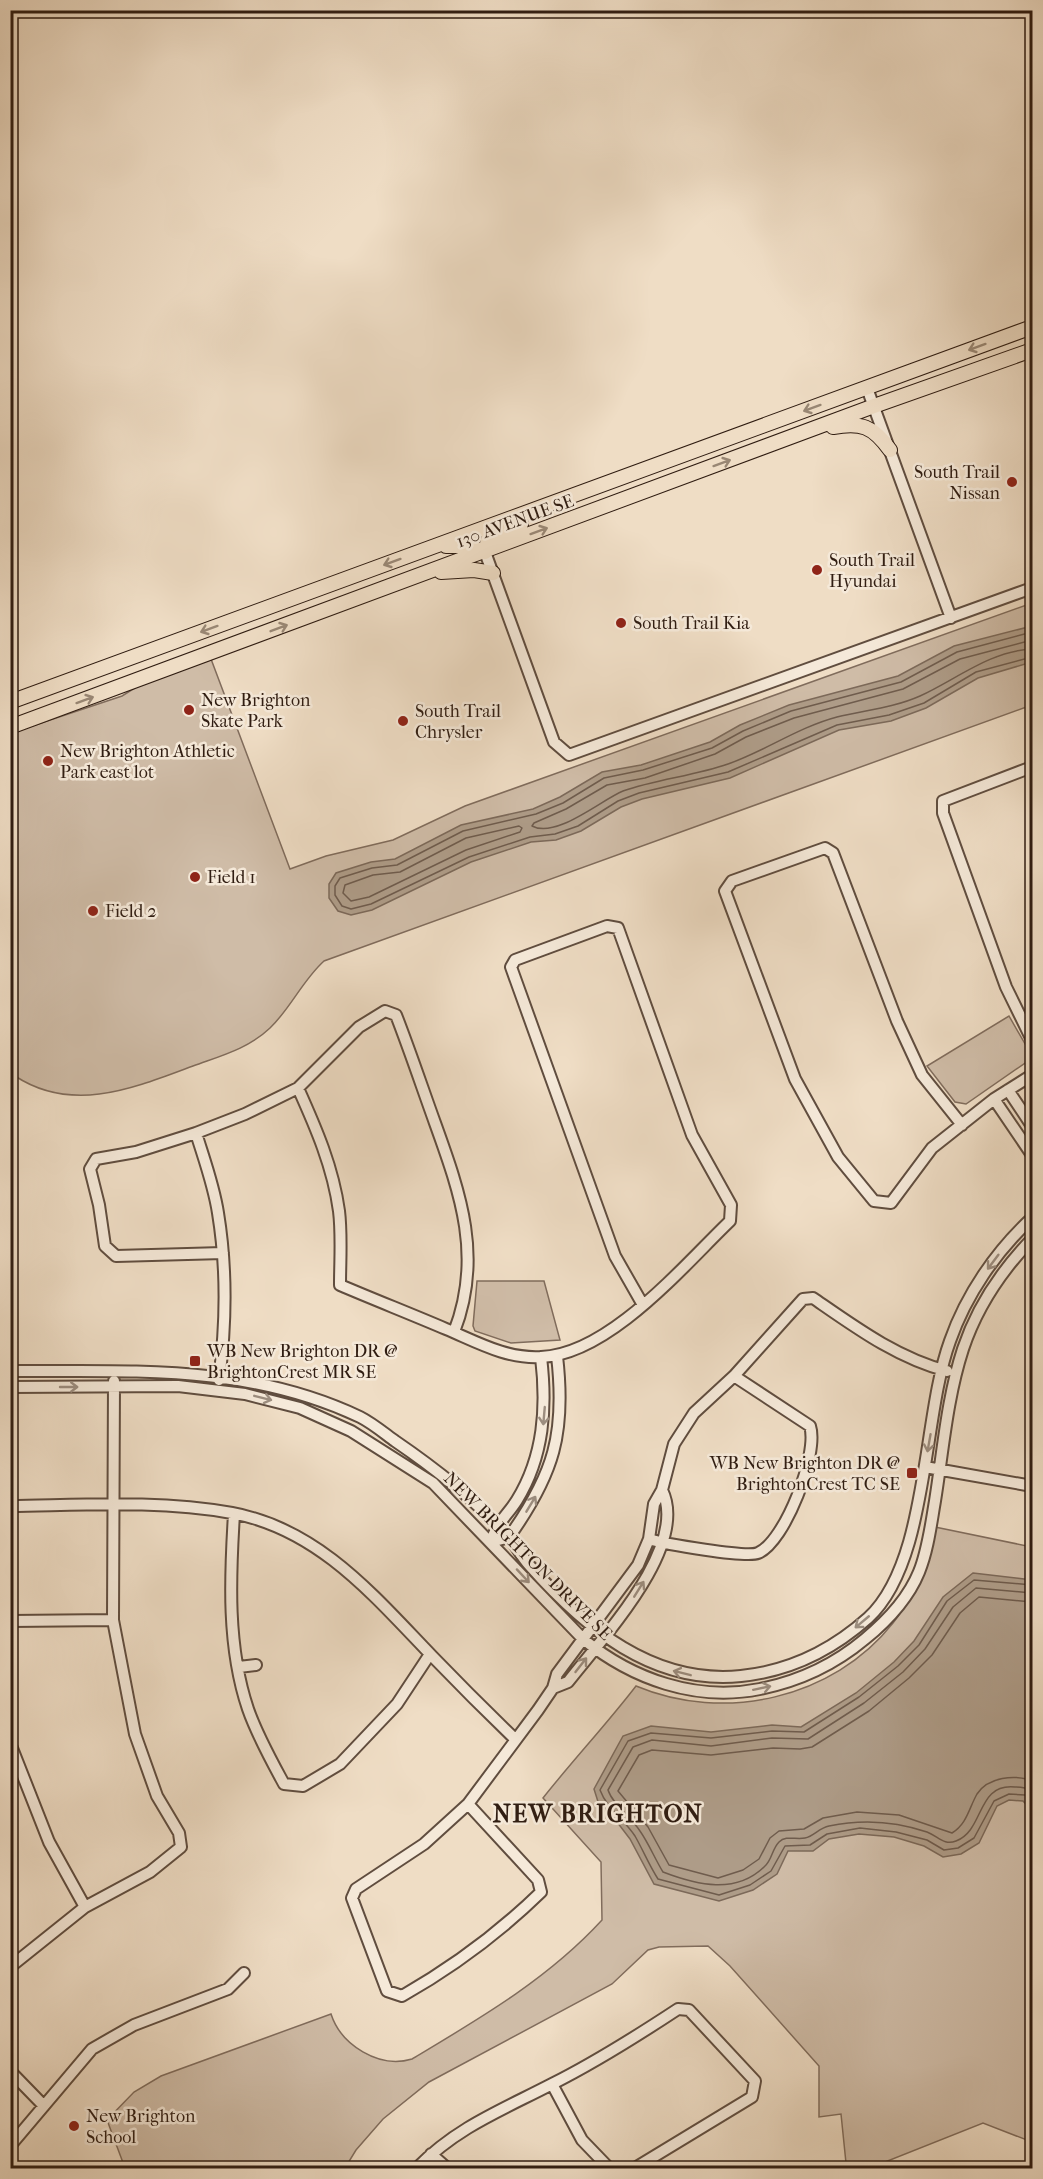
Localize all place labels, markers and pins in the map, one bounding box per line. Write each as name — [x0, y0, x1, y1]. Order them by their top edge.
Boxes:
place label: South Trail Nissan — [914, 462, 1001, 504]
marker: South Trail Nissan — [1005, 475, 1019, 489]
place label: South Trail Hyundai — [829, 550, 915, 592]
marker: South Trail Hyundai — [810, 563, 824, 577]
place label: South Trail Kia — [633, 613, 750, 634]
marker: South Trail Kia — [614, 616, 628, 630]
place label: New Brighton Skate Park — [201, 690, 311, 732]
place label: South Trail Chrysler — [415, 701, 501, 743]
marker: New Brighton Skate Park — [182, 703, 196, 717]
marker: South Trail Chrysler — [396, 714, 410, 728]
place label: New Brighton Athletic Park east lot — [60, 741, 235, 783]
marker: New Brighton Athletic Park east lot — [41, 754, 55, 768]
place label: Field 1 — [207, 867, 256, 888]
marker: Field 1 — [188, 870, 202, 884]
place label: Field 2 — [105, 901, 156, 922]
marker: Field 2 — [86, 904, 100, 918]
place label: WB New Brighton DR @ BrightonCrest MR SE — [206, 1341, 398, 1383]
marker: WB New Brighton DR @ BrightonCrest MR SE — [188, 1354, 202, 1368]
place label: WB New Brighton DR @ BrightonCrest TC SE — [709, 1453, 901, 1495]
marker: WB New Brighton DR @ BrightonCrest TC SE — [905, 1466, 919, 1480]
place label: New Brighton School — [86, 2106, 196, 2148]
marker: New Brighton School — [67, 2119, 81, 2133]

